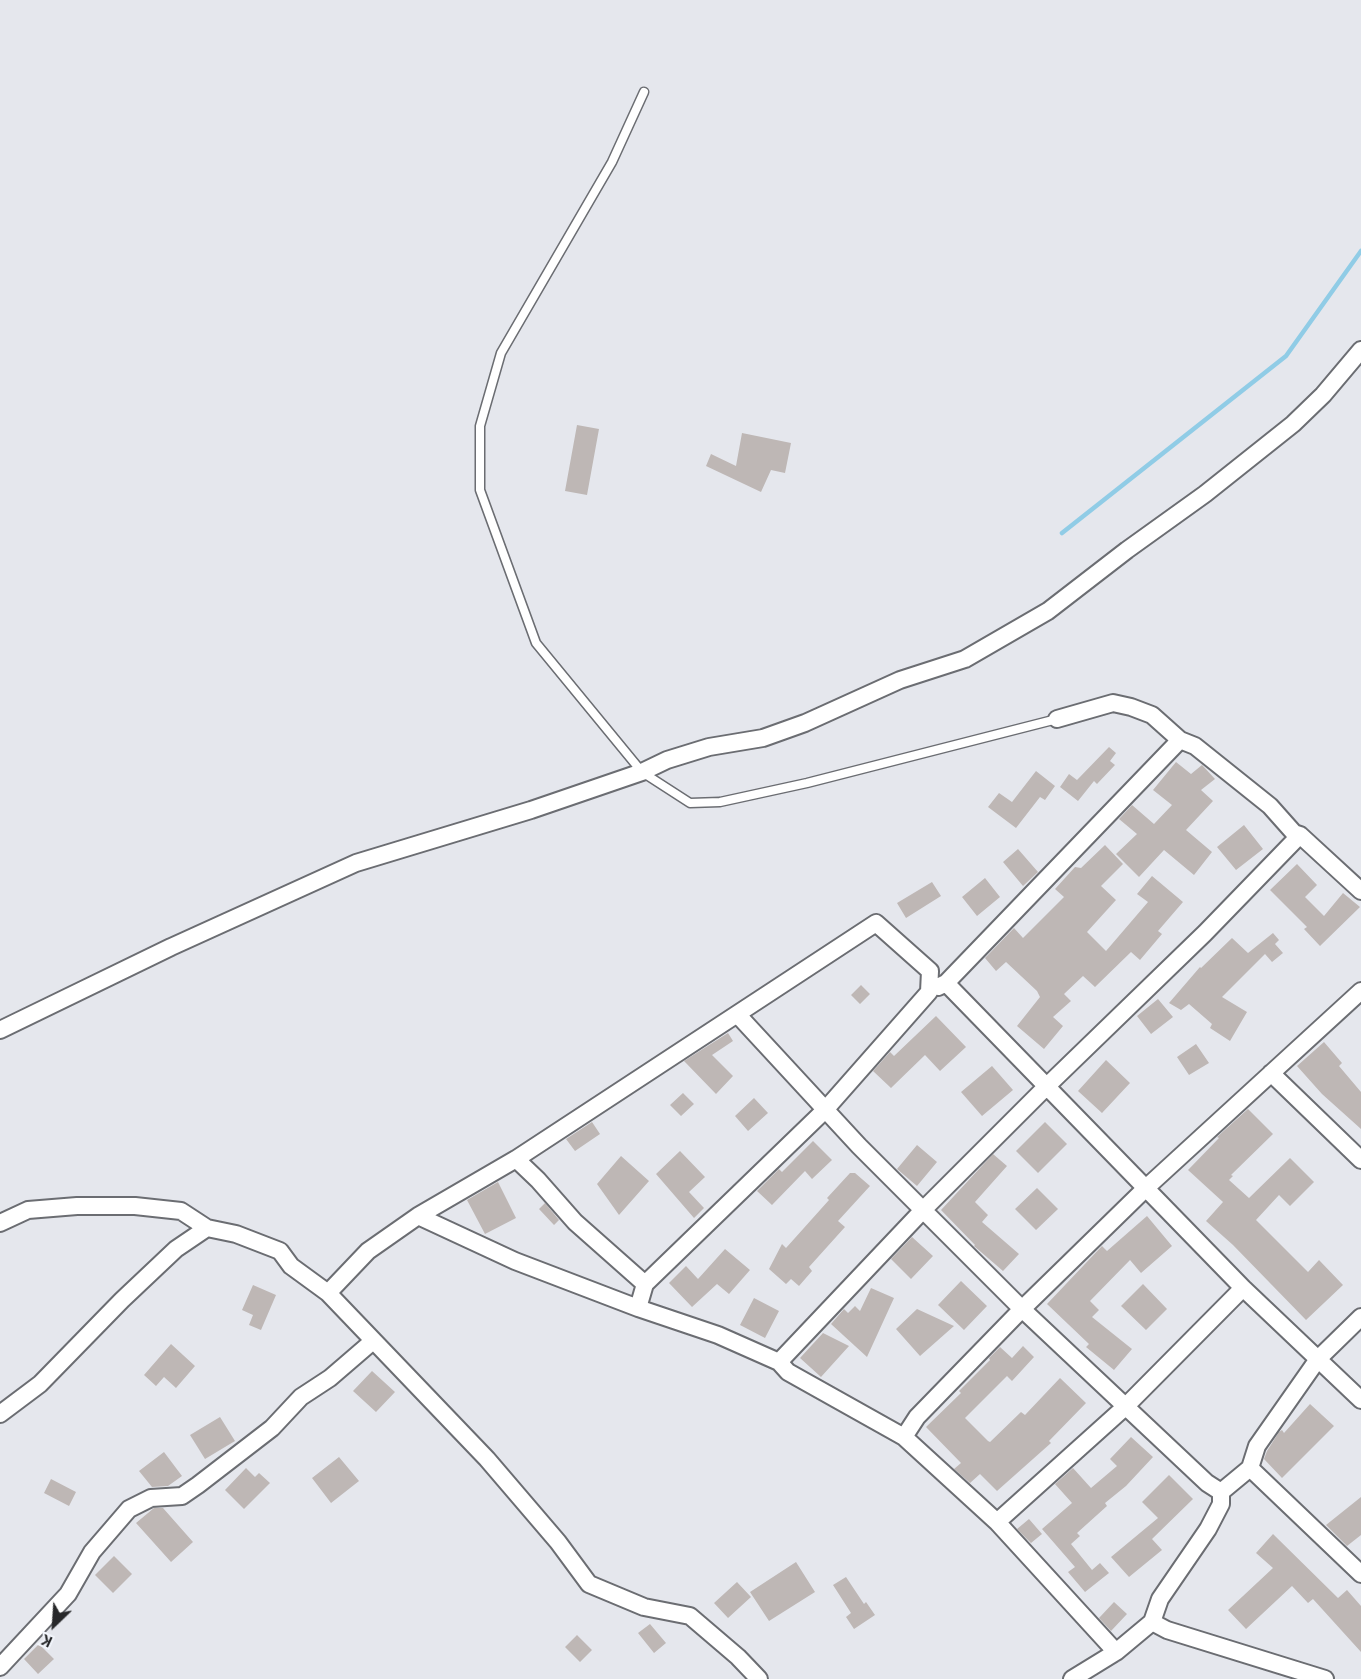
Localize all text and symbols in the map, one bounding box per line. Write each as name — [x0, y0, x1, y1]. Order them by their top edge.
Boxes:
north arrow — [24, 1595, 84, 1655]
text: K — [38, 1630, 55, 1652]

